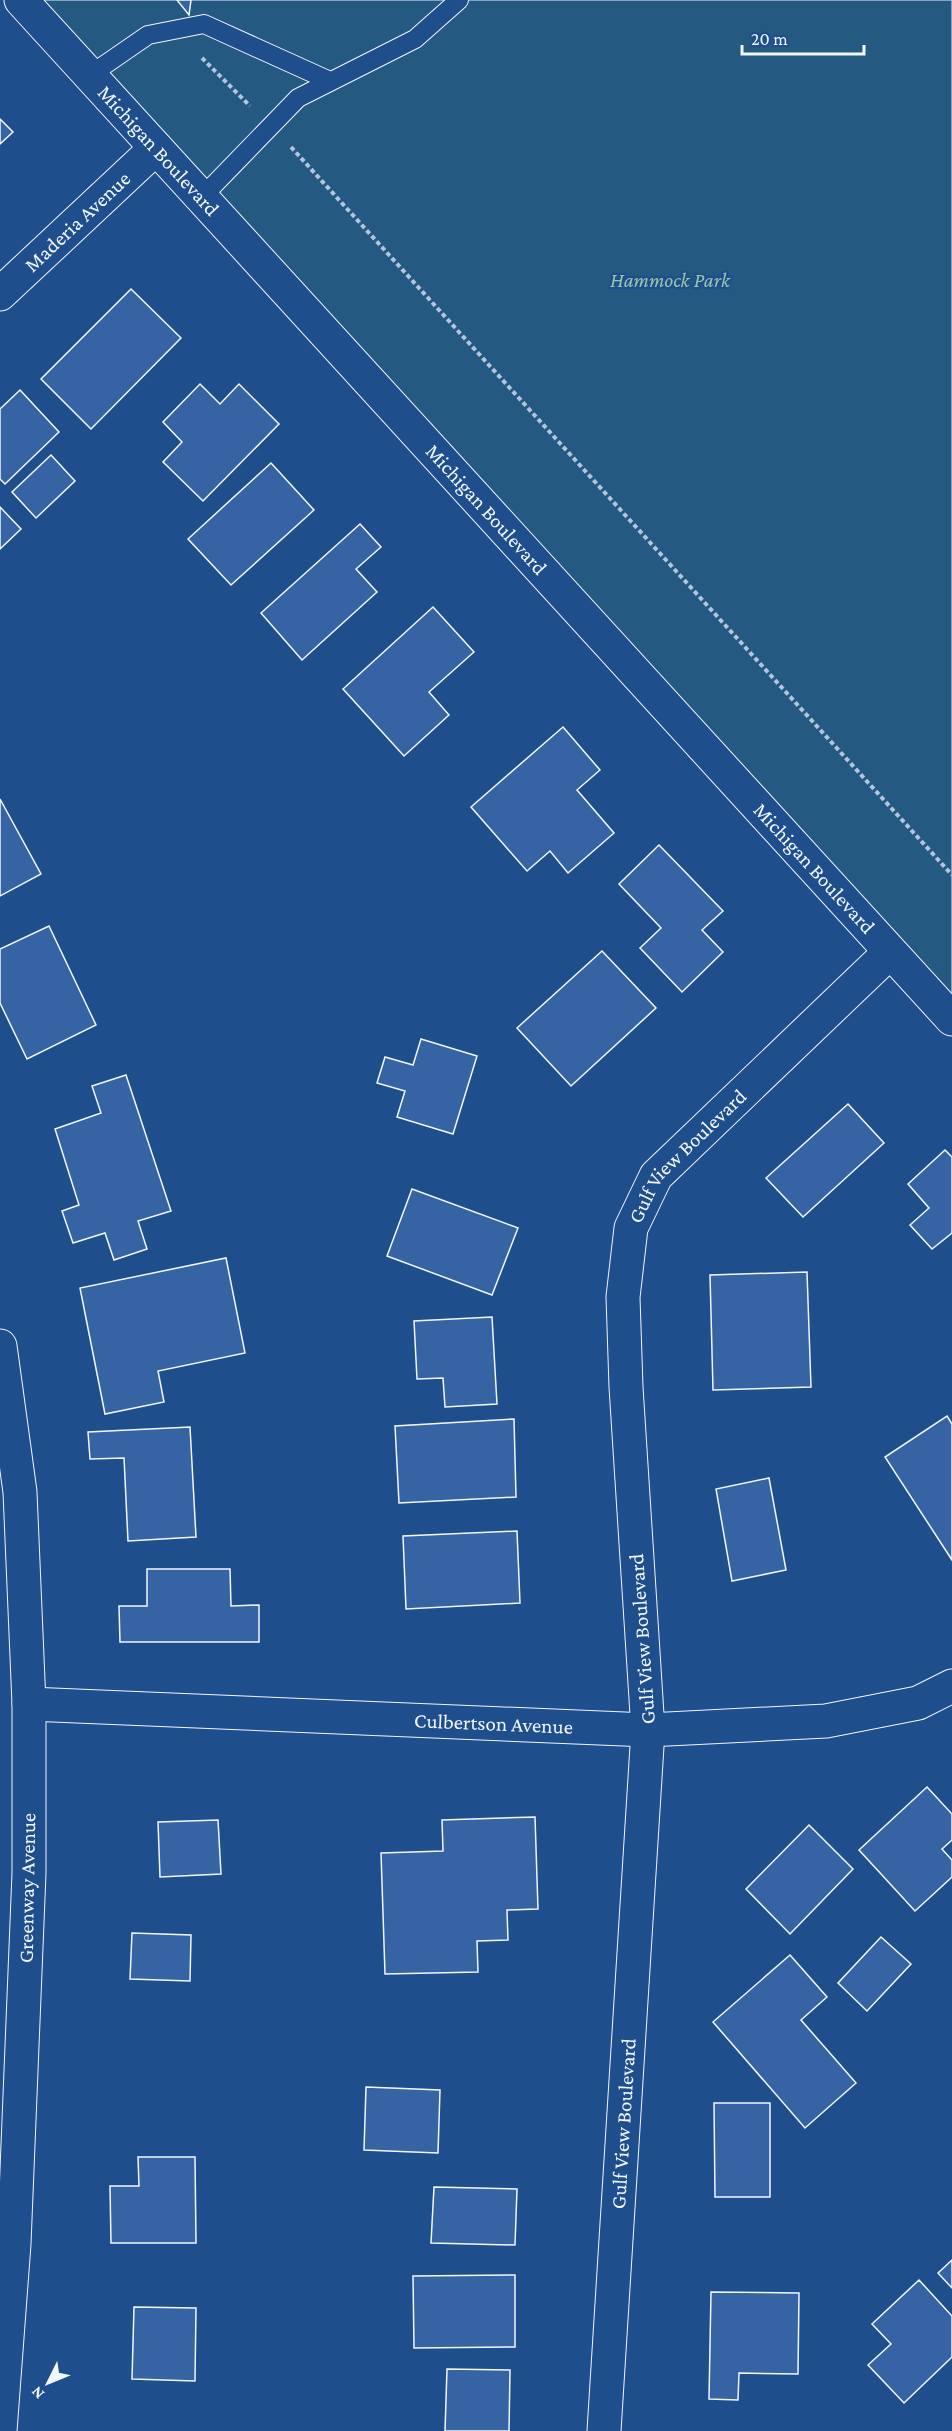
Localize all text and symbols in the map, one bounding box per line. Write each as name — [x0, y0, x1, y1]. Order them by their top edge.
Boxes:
scale bar — [742, 18, 864, 56]
text: 20 m — [751, 29, 788, 49]
street label: Michigan Boulevard — [93, 80, 224, 221]
street label: Maderia Avenue — [20, 166, 135, 277]
park label: Hammock Park — [610, 268, 731, 292]
street label: Michigan Boulevard — [421, 439, 552, 580]
street label: Michigan Boulevard — [749, 798, 880, 938]
street label: Gulf View Boulevard — [623, 1084, 751, 1227]
street label: Gulf View Boulevard — [624, 1553, 660, 1725]
street label: Culbertson Avenue — [414, 1708, 574, 1739]
street label: Greenway Avenue — [14, 1813, 40, 1963]
street label: Gulf View Boulevard — [606, 2038, 641, 2210]
north arrow — [18, 2353, 78, 2413]
text: N — [27, 2383, 47, 2403]

